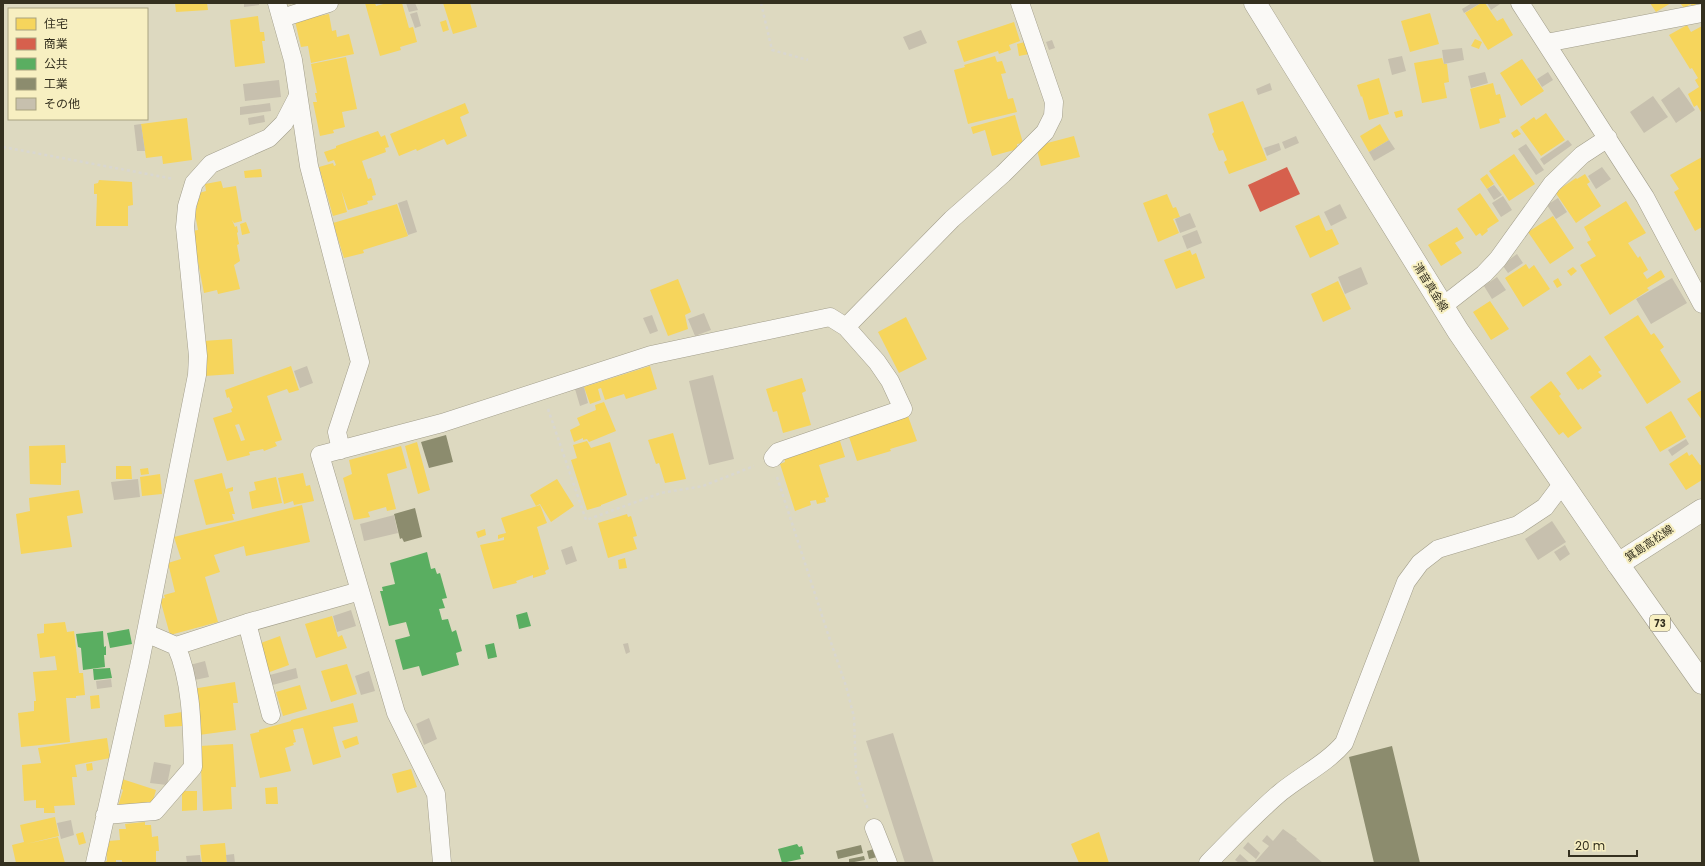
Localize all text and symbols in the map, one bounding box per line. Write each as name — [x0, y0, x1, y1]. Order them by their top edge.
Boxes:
legend — [8, 8, 148, 120]
text: 住宅 — [44, 15, 68, 32]
text: 商業 — [44, 35, 68, 52]
text: 公共 — [44, 55, 68, 72]
text: 工業 — [44, 75, 68, 92]
text: その他 — [44, 95, 80, 112]
street label: 清音真金線 — [1410, 259, 1452, 315]
street label: 箕島高松線 — [1622, 521, 1676, 565]
road number: 73 — [1650, 615, 1670, 631]
scale bar — [1569, 832, 1637, 858]
text: 20 m — [1575, 837, 1605, 854]

